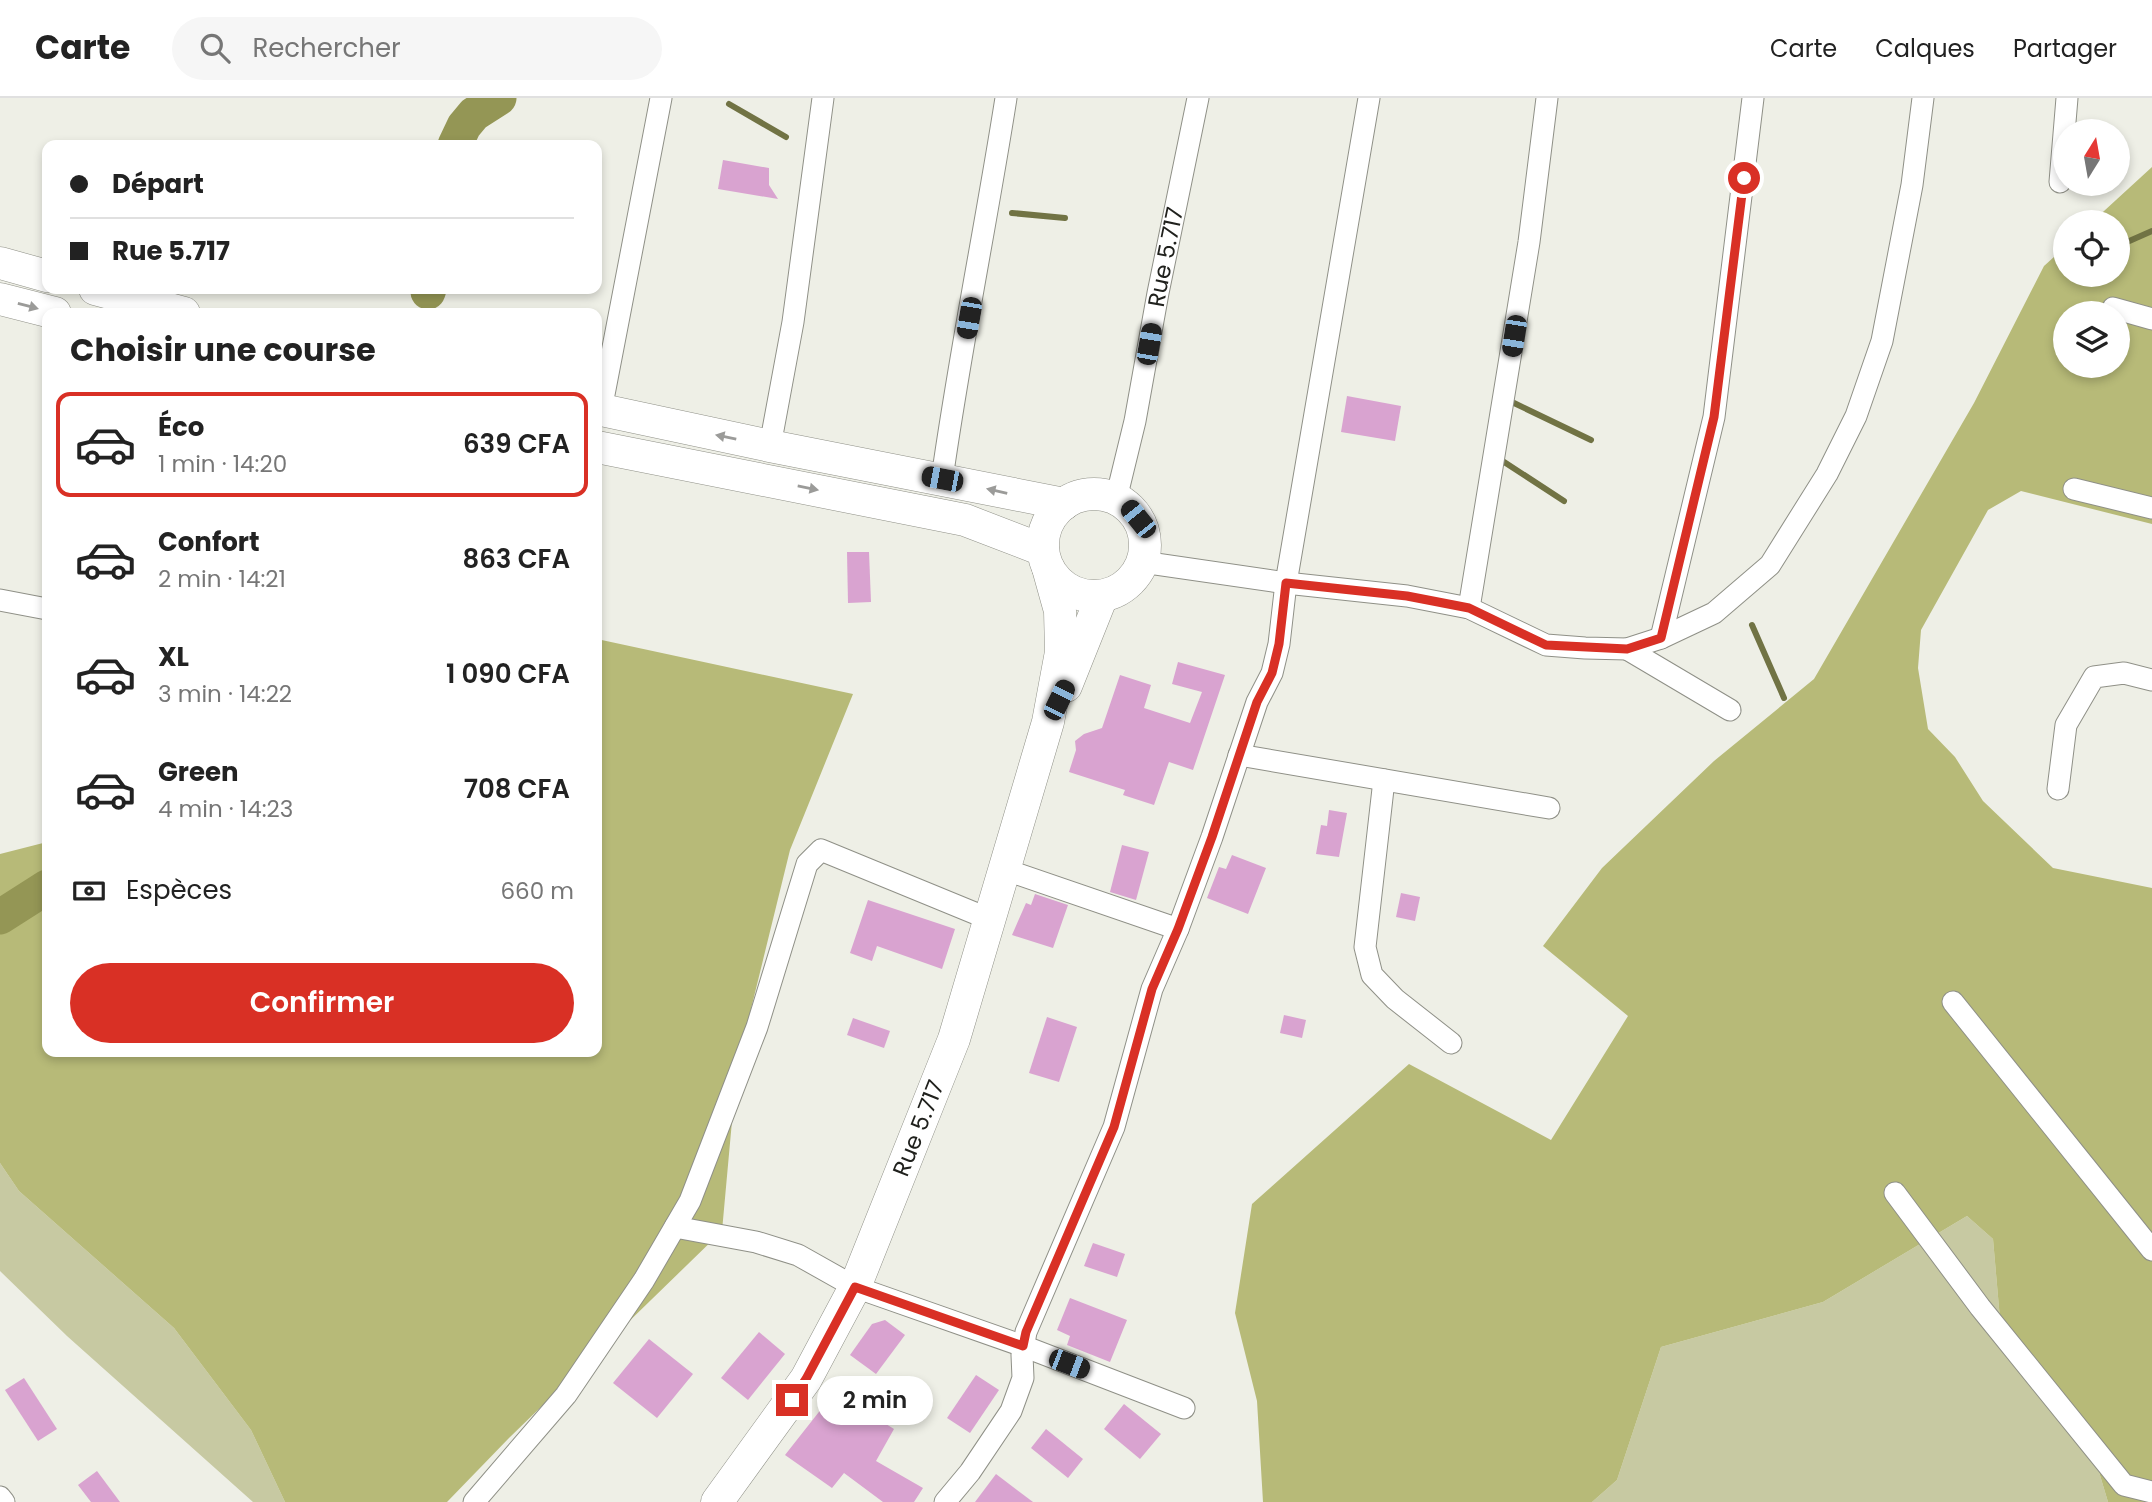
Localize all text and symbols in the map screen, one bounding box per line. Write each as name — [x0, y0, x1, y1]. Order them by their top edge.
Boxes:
search box — [172, 17, 662, 80]
text: Carte — [35, 24, 130, 71]
icon: search — [196, 29, 234, 67]
text: Rechercher — [252, 30, 401, 66]
text: Carte — [1770, 32, 1837, 65]
text: Calques — [1875, 32, 1975, 65]
text: Partager — [2013, 32, 2117, 65]
north arrow — [2053, 119, 2130, 196]
map controls — [2053, 119, 2130, 378]
route start — [1728, 162, 1760, 194]
text: Départ — [112, 166, 204, 202]
street label: Rue 5.717 — [1140, 204, 1191, 309]
button: locate — [2053, 210, 2130, 287]
text: Rue 5.717 — [112, 233, 230, 269]
car — [956, 295, 983, 341]
one-way arrow — [17, 301, 39, 312]
button: layers — [2053, 301, 2130, 378]
car — [1501, 314, 1528, 358]
car — [1136, 321, 1163, 367]
text: Choisir une course — [70, 327, 376, 372]
text: Éco — [158, 409, 204, 445]
icon: car — [74, 413, 137, 476]
text: 639 CFA — [463, 426, 570, 462]
one-way arrow — [715, 431, 737, 442]
text: 1 min · 14:20 — [158, 448, 287, 480]
car — [920, 465, 965, 493]
one-way arrow — [797, 482, 819, 493]
one-way arrow — [986, 485, 1008, 496]
car — [1117, 496, 1160, 542]
text: Confort — [158, 524, 260, 560]
icon: car — [74, 528, 137, 591]
text: 863 CFA — [463, 541, 570, 577]
text: 2 min · 14:21 — [158, 563, 286, 595]
text: XL — [158, 639, 189, 675]
icon: car — [74, 643, 137, 706]
text: 1 090 CFA — [446, 656, 570, 692]
car — [1041, 677, 1078, 723]
text: 3 min · 14:22 — [158, 678, 292, 710]
text: Green — [158, 754, 239, 790]
icon: car — [74, 758, 137, 821]
text: 708 CFA — [464, 771, 570, 807]
text: 4 min · 14:23 — [158, 793, 293, 825]
icon: cash — [70, 872, 108, 910]
text: Espèces — [126, 872, 232, 908]
text: 660 m — [501, 875, 574, 907]
button: Confirmer — [70, 963, 574, 1043]
street label: Rue 5.717 — [885, 1075, 952, 1181]
car — [1046, 1347, 1093, 1381]
callout: 2 min — [816, 1376, 932, 1424]
route end — [776, 1384, 808, 1416]
text: 2 min — [843, 1384, 907, 1416]

